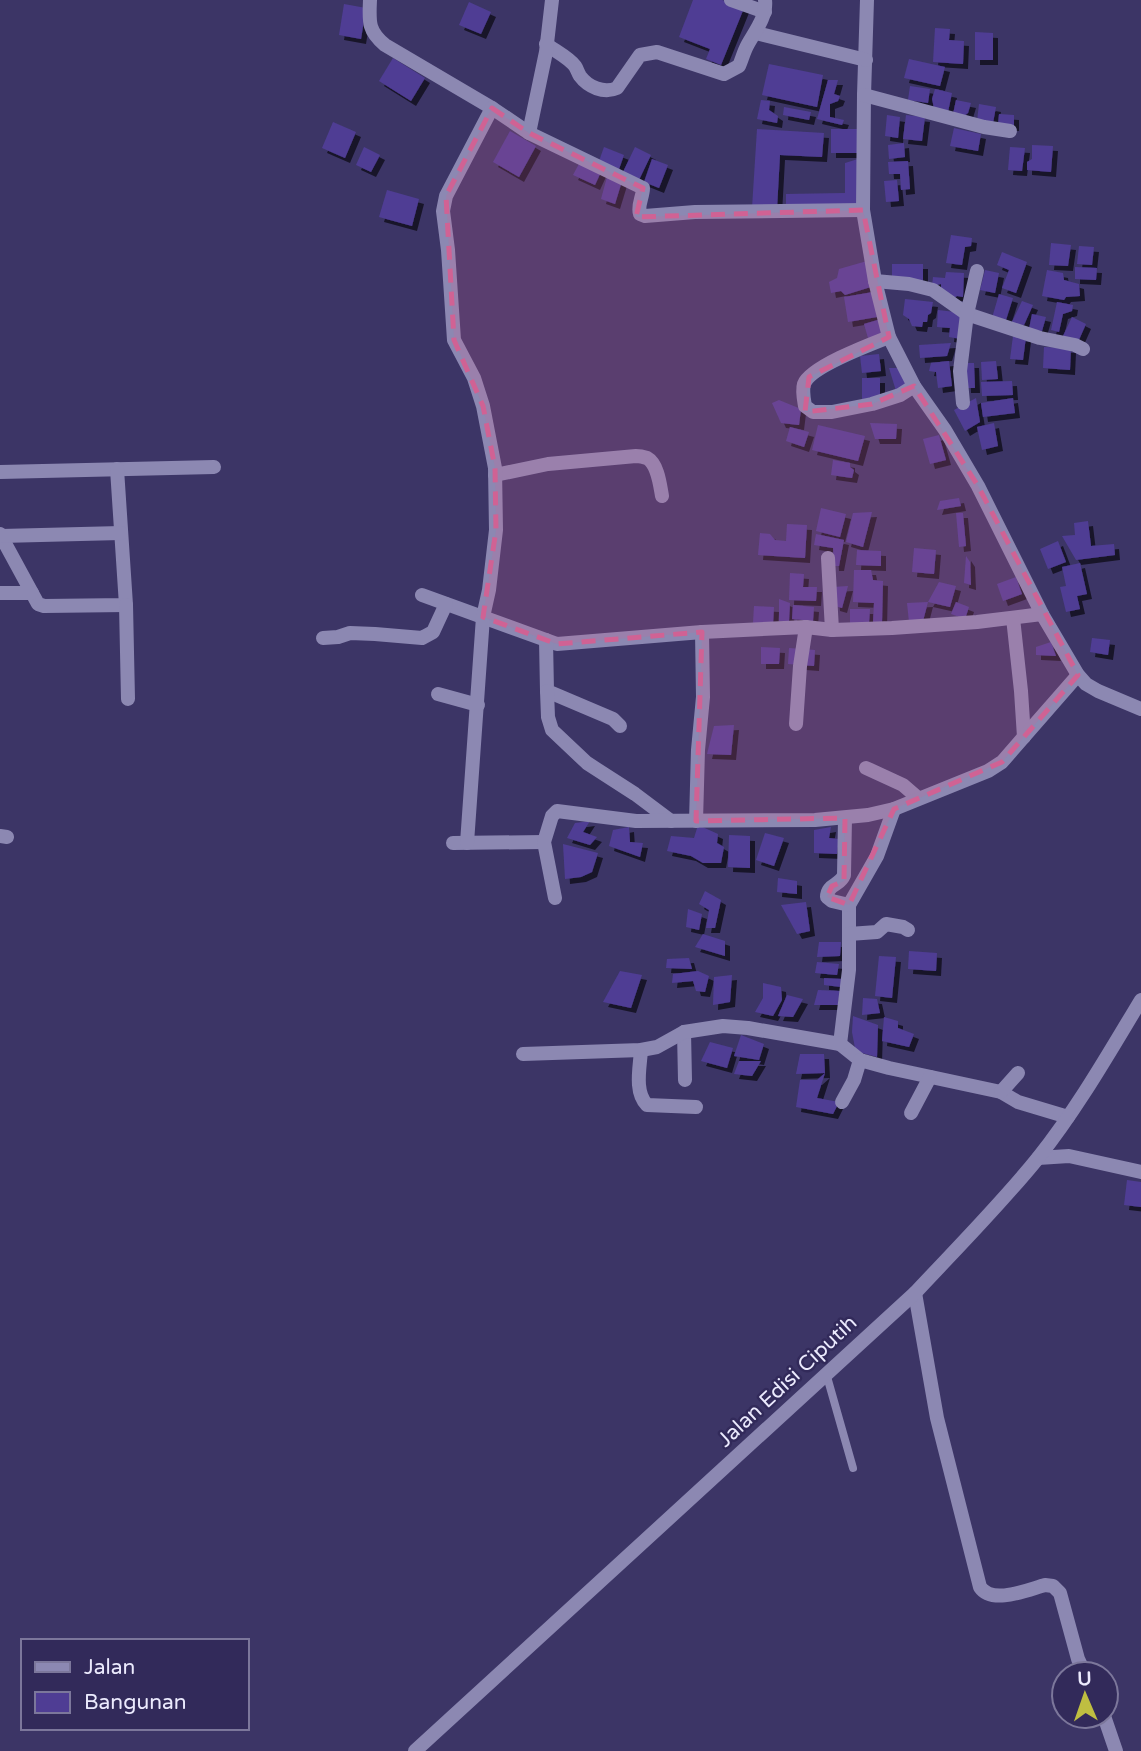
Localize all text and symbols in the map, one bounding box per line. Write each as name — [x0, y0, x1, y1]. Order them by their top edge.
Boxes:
street label: Jalan Edisi Ciputih — [713, 1310, 862, 1452]
legend — [21, 1639, 248, 1730]
text: Jalan — [84, 1655, 135, 1680]
north arrow — [1050, 1660, 1120, 1730]
text: U — [1077, 1668, 1092, 1690]
text: Bangunan — [84, 1690, 187, 1715]

